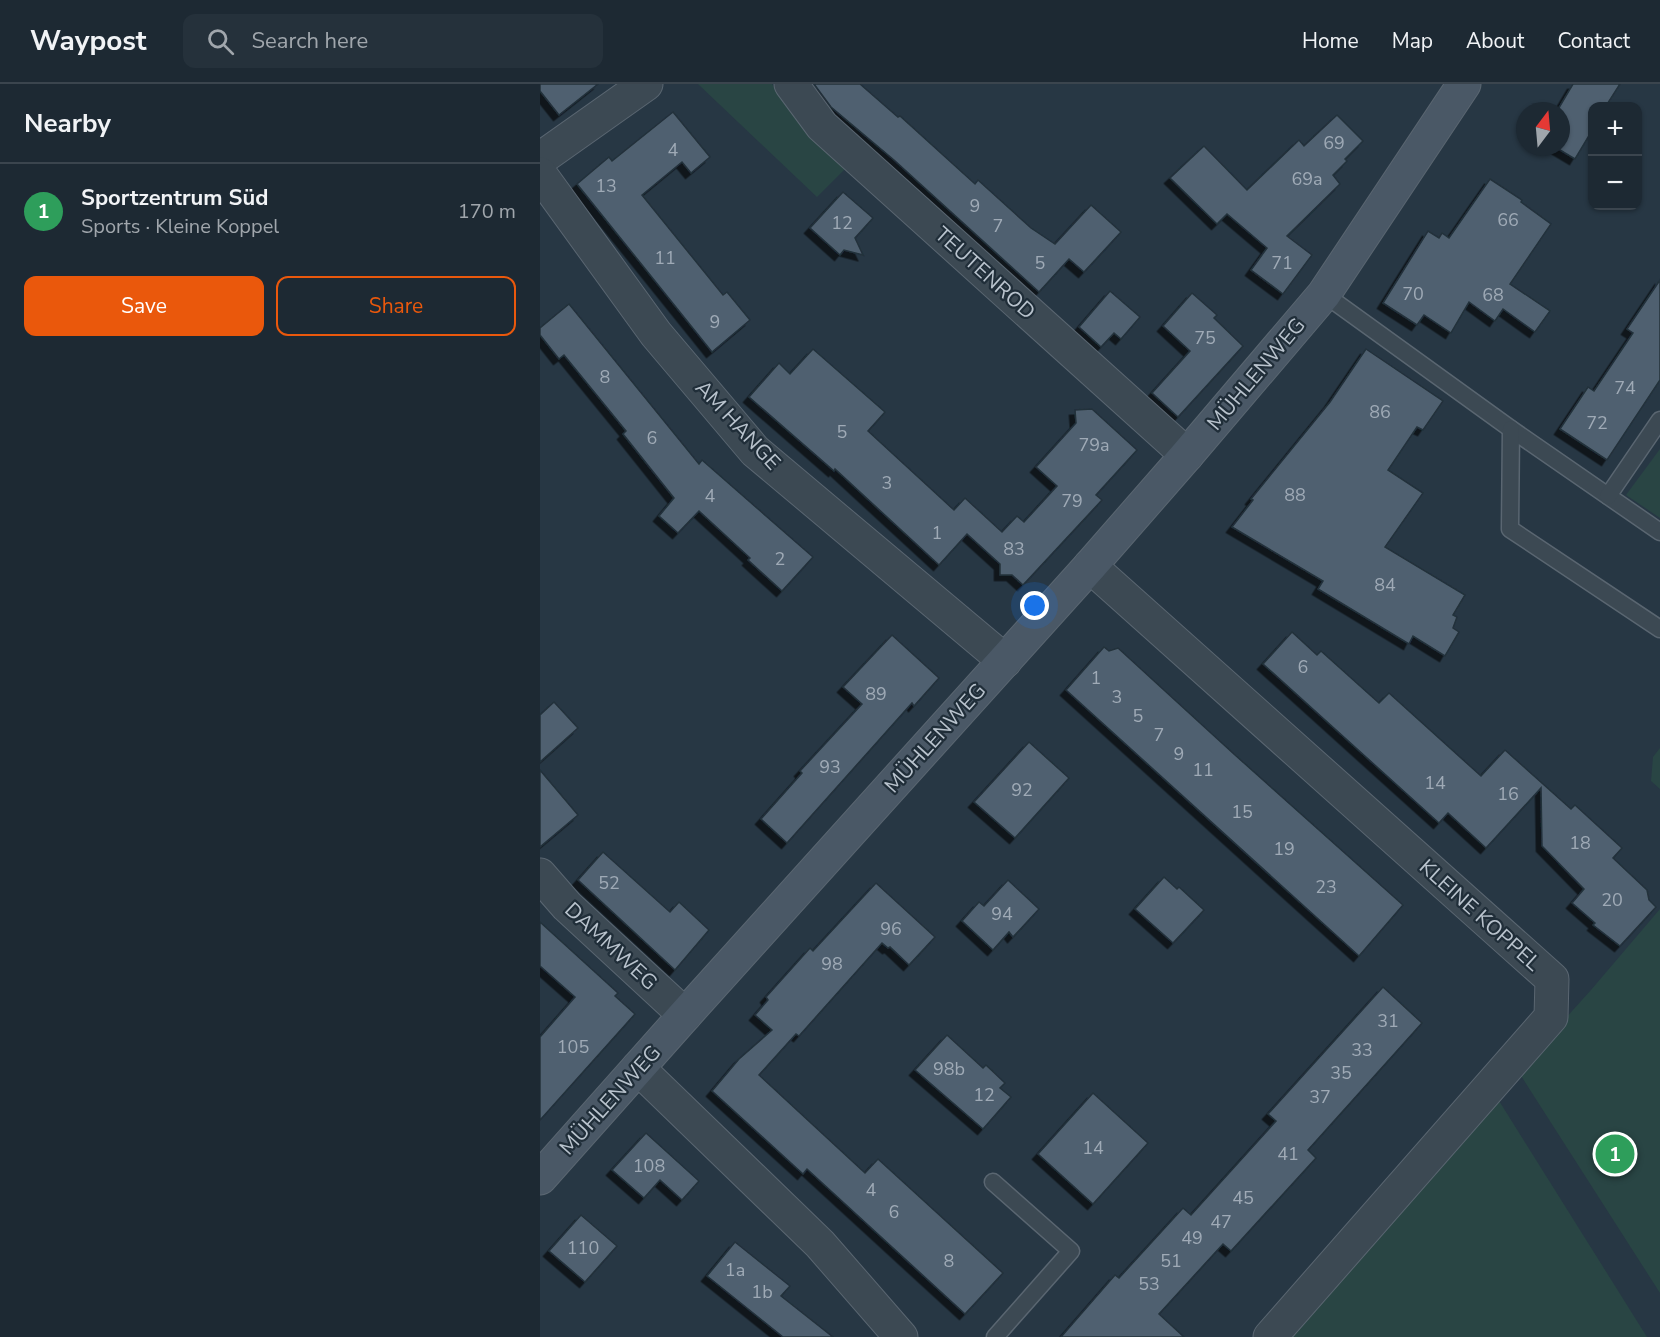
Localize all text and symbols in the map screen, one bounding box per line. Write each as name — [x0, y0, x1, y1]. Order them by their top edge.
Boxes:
search box — [183, 14, 603, 68]
text: Waypost — [30, 22, 147, 60]
icon: search — [204, 25, 237, 58]
text: Search here — [252, 26, 368, 56]
text: Home — [1302, 27, 1359, 55]
text: Map — [1392, 27, 1433, 55]
text: About — [1466, 27, 1524, 55]
text: Contact — [1557, 27, 1630, 55]
north arrow — [1516, 102, 1570, 156]
map controls — [1588, 102, 1642, 210]
button: + — [1588, 102, 1642, 156]
text: Nearby — [24, 106, 111, 141]
house number: 69 — [1323, 131, 1345, 155]
house number: 4 — [668, 138, 679, 162]
button: − — [1588, 156, 1642, 210]
house number: 69a — [1291, 167, 1323, 191]
house number: 13 — [595, 174, 617, 198]
text: Sportzentrum Süd — [81, 183, 268, 213]
house number: 9 — [970, 194, 980, 218]
text: 1 — [38, 198, 50, 225]
text: 170 m — [458, 198, 516, 225]
house number: 66 — [1497, 208, 1519, 232]
house number: 12 — [831, 211, 853, 235]
text: Sports · Kleine Koppel — [81, 213, 279, 240]
house number: 7 — [993, 214, 1003, 238]
street label: TEUTENROD — [929, 220, 1041, 326]
house number: 11 — [654, 246, 676, 270]
house number: 5 — [1035, 251, 1045, 275]
house number: 71 — [1271, 251, 1293, 275]
button: Save — [24, 276, 264, 336]
button: Share — [276, 276, 516, 336]
house number: 70 — [1402, 282, 1424, 306]
house number: 68 — [1482, 283, 1504, 307]
house number: 9 — [710, 310, 720, 334]
street label: MÜHLENWEG — [1201, 312, 1311, 436]
house number: 75 — [1194, 326, 1216, 350]
house number: 8 — [600, 365, 610, 389]
street label: AM HANGE — [689, 374, 787, 476]
house number: 74 — [1614, 376, 1636, 400]
house number: 86 — [1369, 400, 1391, 424]
house number: 72 — [1586, 411, 1608, 435]
house number: 5 — [837, 420, 847, 444]
house number: 6 — [647, 426, 657, 450]
house number: 79a — [1078, 433, 1110, 457]
house number: 3 — [882, 471, 892, 495]
house number: 88 — [1284, 483, 1306, 507]
house number: 4 — [705, 484, 716, 508]
house number: 79 — [1061, 489, 1083, 513]
house number: 1 — [932, 521, 942, 545]
house number: 83 — [1003, 537, 1025, 561]
house number: 2 — [775, 547, 785, 571]
house number: 84 — [1374, 573, 1396, 597]
your location — [1020, 591, 1049, 620]
house number: 6 — [1298, 655, 1308, 679]
house number: 1 — [1091, 666, 1101, 690]
street label: MÜHLENWEG — [878, 677, 992, 799]
house number: 89 — [865, 682, 887, 706]
house number: 3 — [1112, 685, 1122, 709]
house number: 5 — [1133, 704, 1143, 728]
house number: 7 — [1154, 723, 1164, 747]
house number: 9 — [1174, 742, 1184, 766]
house number: 93 — [819, 755, 841, 779]
house number: 11 — [1192, 758, 1214, 782]
house number: 14 — [1424, 771, 1446, 795]
house number: 92 — [1011, 778, 1033, 802]
house number: 16 — [1497, 782, 1519, 806]
house number: 15 — [1231, 800, 1253, 824]
house number: 18 — [1569, 831, 1591, 855]
house number: 19 — [1273, 837, 1295, 861]
street label: KLEINE KOPPEL — [1413, 853, 1547, 977]
house number: 52 — [598, 871, 620, 895]
house number: 23 — [1315, 875, 1337, 899]
house number: 20 — [1601, 888, 1623, 912]
street label: DAMMWEG — [559, 896, 663, 996]
house number: 94 — [991, 902, 1013, 926]
house number: 96 — [880, 917, 902, 941]
house number: 98 — [821, 952, 843, 976]
house number: 31 — [1377, 1009, 1399, 1033]
house number: 105 — [557, 1035, 589, 1059]
house number: 33 — [1351, 1038, 1373, 1062]
street label: MÜHLENWEG — [553, 1039, 667, 1161]
house number: 98b — [933, 1057, 965, 1081]
house number: 35 — [1330, 1061, 1352, 1085]
house number: 12 — [973, 1083, 995, 1107]
house number: 37 — [1309, 1085, 1331, 1109]
pin: 1 — [1596, 1132, 1634, 1176]
house number: 14 — [1082, 1136, 1104, 1160]
house number: 41 — [1277, 1142, 1299, 1166]
house number: 108 — [633, 1154, 665, 1178]
house number: 4 — [866, 1178, 877, 1202]
house number: 45 — [1232, 1186, 1254, 1210]
house number: 6 — [889, 1200, 899, 1224]
house number: 47 — [1210, 1210, 1232, 1234]
house number: 49 — [1181, 1226, 1203, 1250]
house number: 110 — [567, 1236, 599, 1260]
house number: 8 — [944, 1249, 954, 1273]
house number: 51 — [1160, 1249, 1182, 1273]
house number: 1a — [725, 1258, 745, 1282]
house number: 53 — [1138, 1272, 1160, 1296]
house number: 1b — [751, 1280, 773, 1304]

